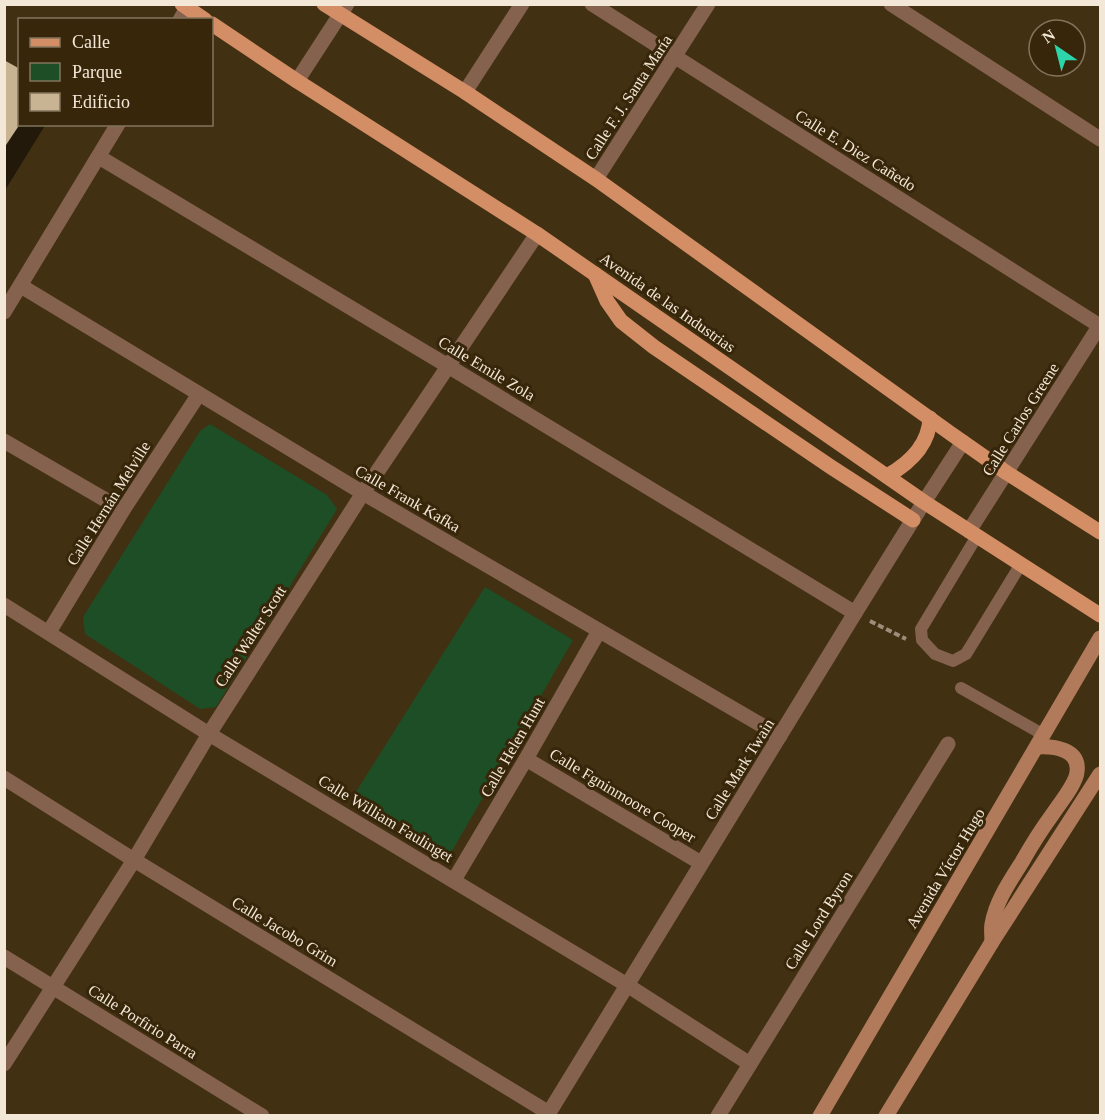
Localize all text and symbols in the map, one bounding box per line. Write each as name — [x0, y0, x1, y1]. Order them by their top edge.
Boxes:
legend — [18, 18, 213, 126]
north arrow — [1027, 18, 1087, 78]
text: N — [1039, 26, 1059, 46]
text: Calle — [72, 32, 110, 52]
street label: Calle F. J. Santa María — [582, 32, 675, 163]
text: Parque — [72, 62, 122, 82]
text: Edificio — [72, 92, 130, 112]
street label: Calle E. Diez Cañedo — [792, 106, 919, 194]
street label: Avenida de las Industrias — [597, 249, 739, 356]
street label: Calle Emile Zola — [436, 333, 538, 404]
street label: Calle Carlos Greene — [979, 360, 1062, 479]
street label: Calle Hernán Melville — [63, 438, 154, 568]
street label: Calle Frank Kafka — [352, 462, 463, 535]
street label: Calle Walter Scott — [212, 582, 290, 690]
street label: Calle Helen Hunt — [477, 694, 548, 800]
street label: Calle Mark Twain — [702, 716, 777, 823]
street label: Calle Fgninmoore Cooper — [546, 745, 699, 847]
street label: Calle William Faulinget — [315, 772, 456, 866]
street label: Avenida Víctor Hugo — [903, 805, 989, 932]
street label: Calle Lord Byron — [781, 868, 856, 973]
street label: Calle Jacobo Grim — [229, 893, 341, 970]
street label: Calle Porfirio Parra — [85, 981, 200, 1062]

